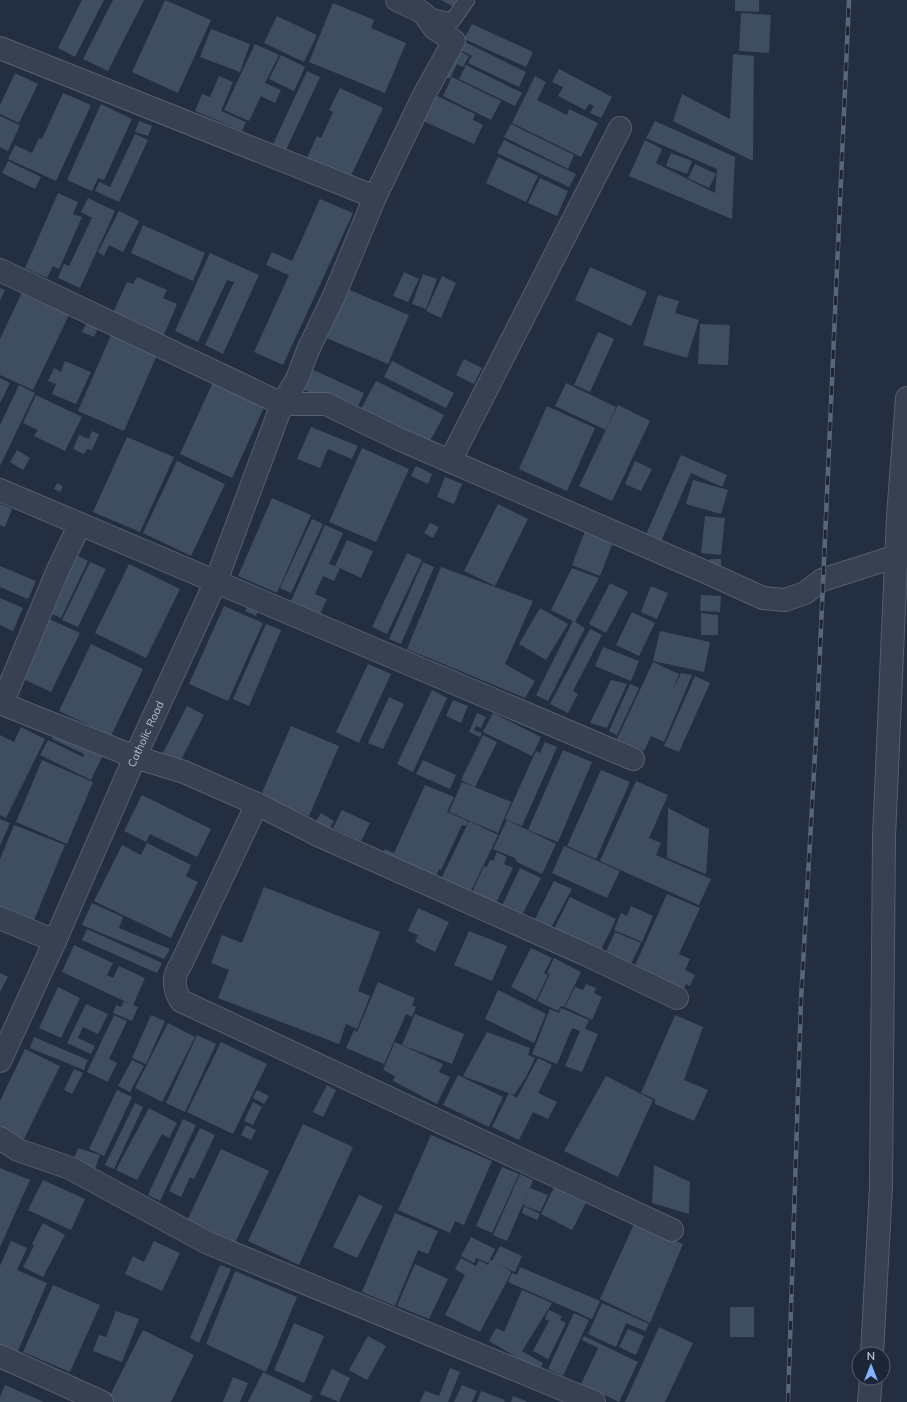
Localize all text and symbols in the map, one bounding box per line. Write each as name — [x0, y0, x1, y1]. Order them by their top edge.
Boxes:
street label: Catholic Road — [125, 699, 167, 769]
north arrow — [851, 1346, 891, 1386]
text: N — [867, 1349, 875, 1363]

